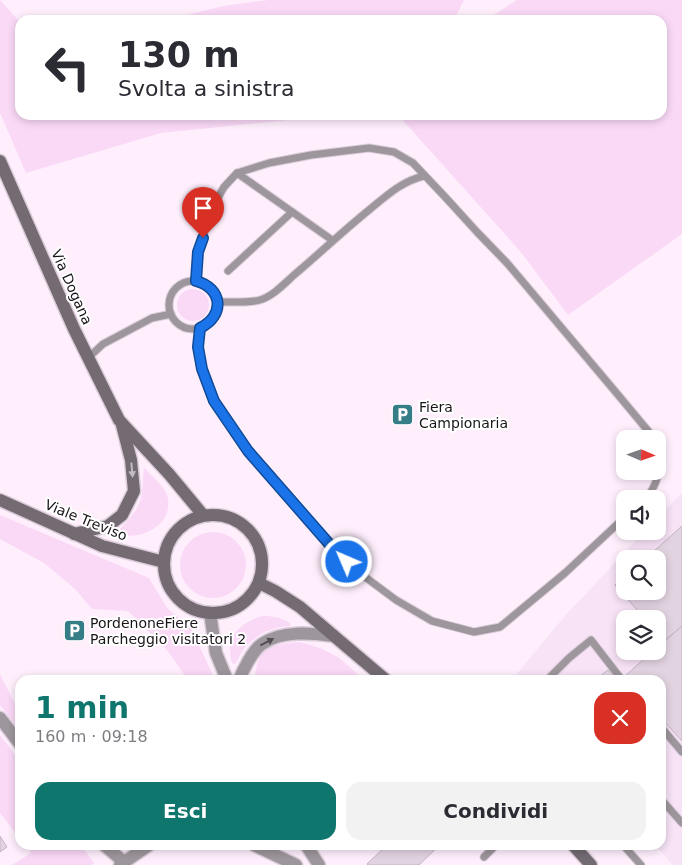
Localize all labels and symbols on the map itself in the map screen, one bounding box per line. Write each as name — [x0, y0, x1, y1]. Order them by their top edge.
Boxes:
pin — [182, 187, 224, 238]
street label: Via Dogana — [48, 247, 96, 327]
place label: Fiera Campionaria — [419, 399, 508, 431]
parking icon: Fiera Campionaria — [391, 403, 415, 427]
north arrow — [616, 430, 666, 480]
one-way arrow — [128, 463, 136, 479]
street label: Viale Treviso — [43, 496, 129, 544]
position arrow — [320, 535, 372, 587]
place label: PordenoneFiere Parcheggio visitatori 2 — [90, 615, 246, 647]
parking icon: PordenoneFiere Parcheggio visitatori 2 — [62, 619, 86, 643]
one-way arrow — [260, 638, 274, 646]

